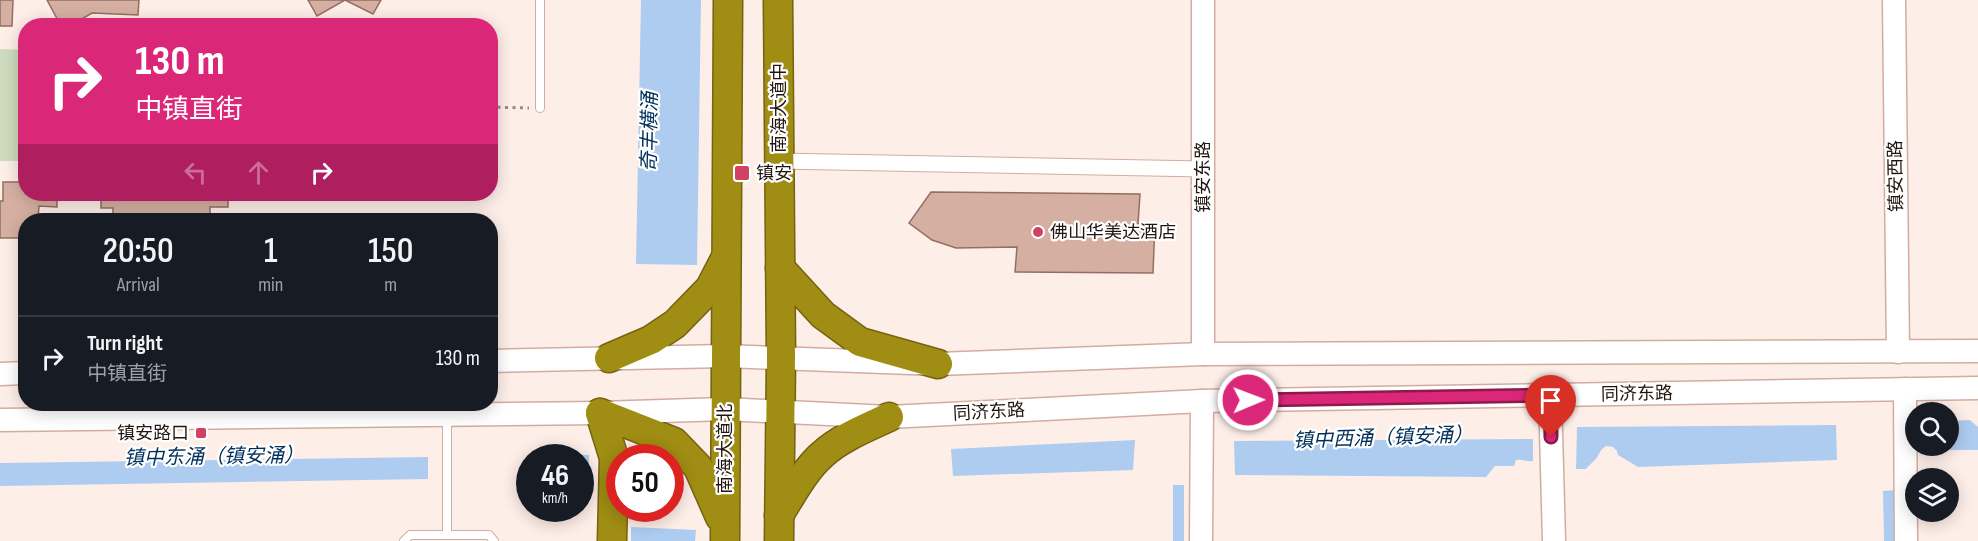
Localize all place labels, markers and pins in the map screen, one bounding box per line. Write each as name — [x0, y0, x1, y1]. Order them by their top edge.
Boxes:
place label: 镇安 — [756, 163, 792, 184]
marker: 镇安 — [733, 164, 751, 182]
place label: 佛山华美达酒店 — [1050, 222, 1176, 243]
marker: 佛山华美达酒店 — [1031, 225, 1045, 239]
pin — [1525, 375, 1576, 437]
place label: 镇安路口 — [117, 423, 189, 444]
marker: 镇安路口 — [194, 426, 208, 440]

